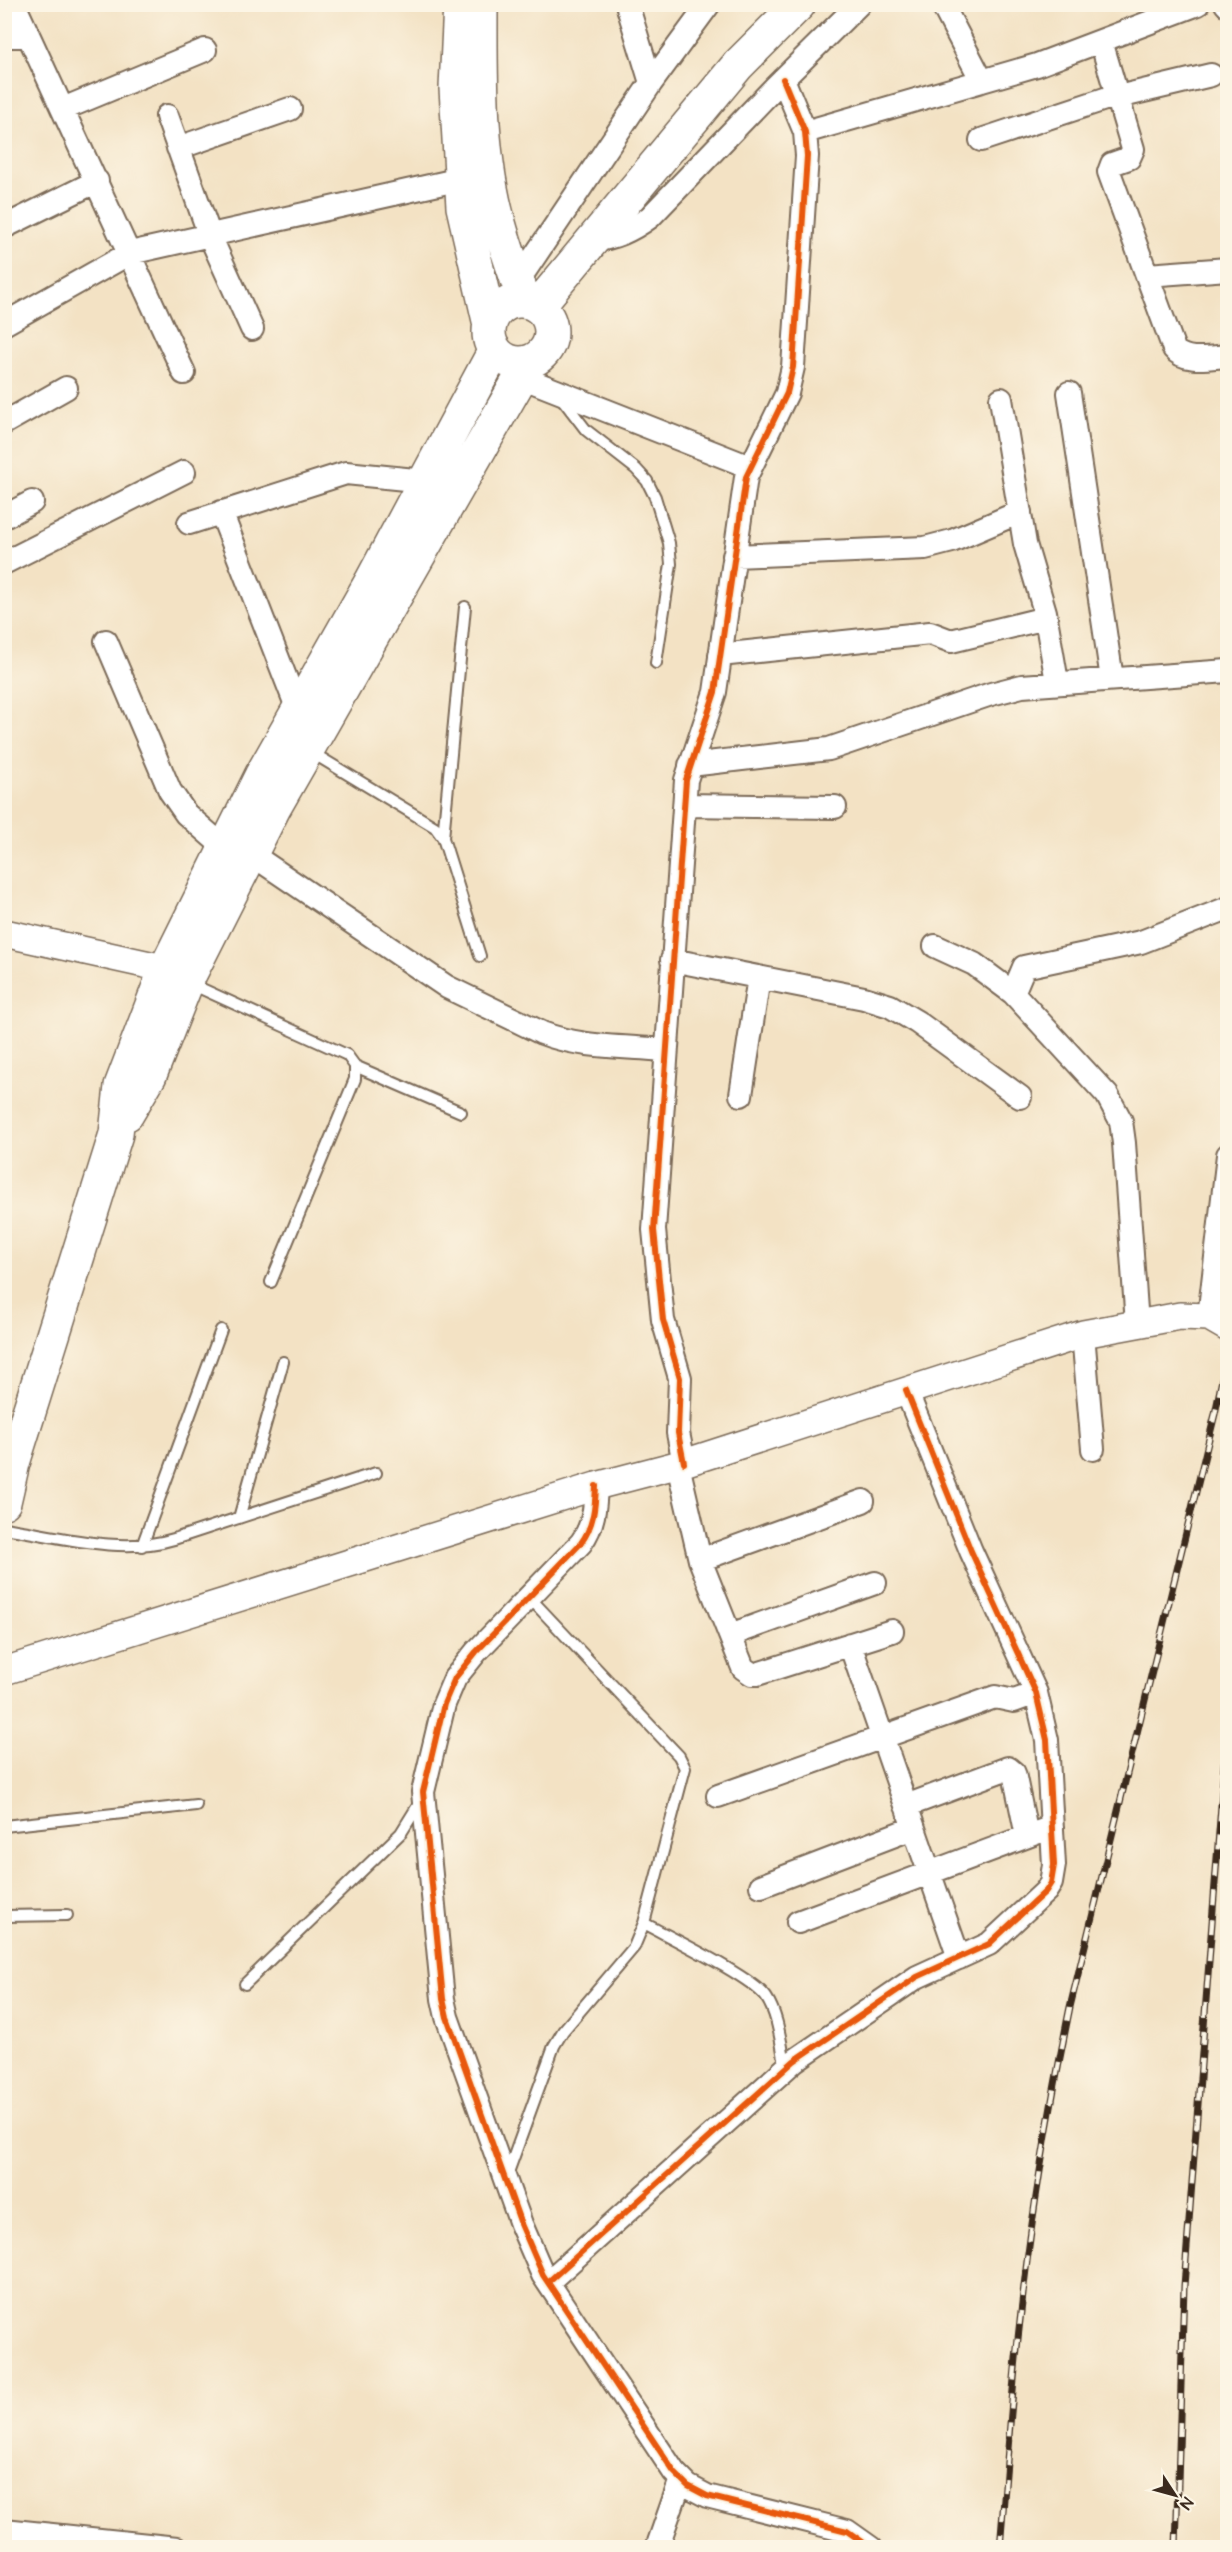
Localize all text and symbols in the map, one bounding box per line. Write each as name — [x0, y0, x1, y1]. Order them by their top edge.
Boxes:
north arrow — [1145, 2465, 1205, 2525]
text: N — [1174, 2493, 1198, 2514]

